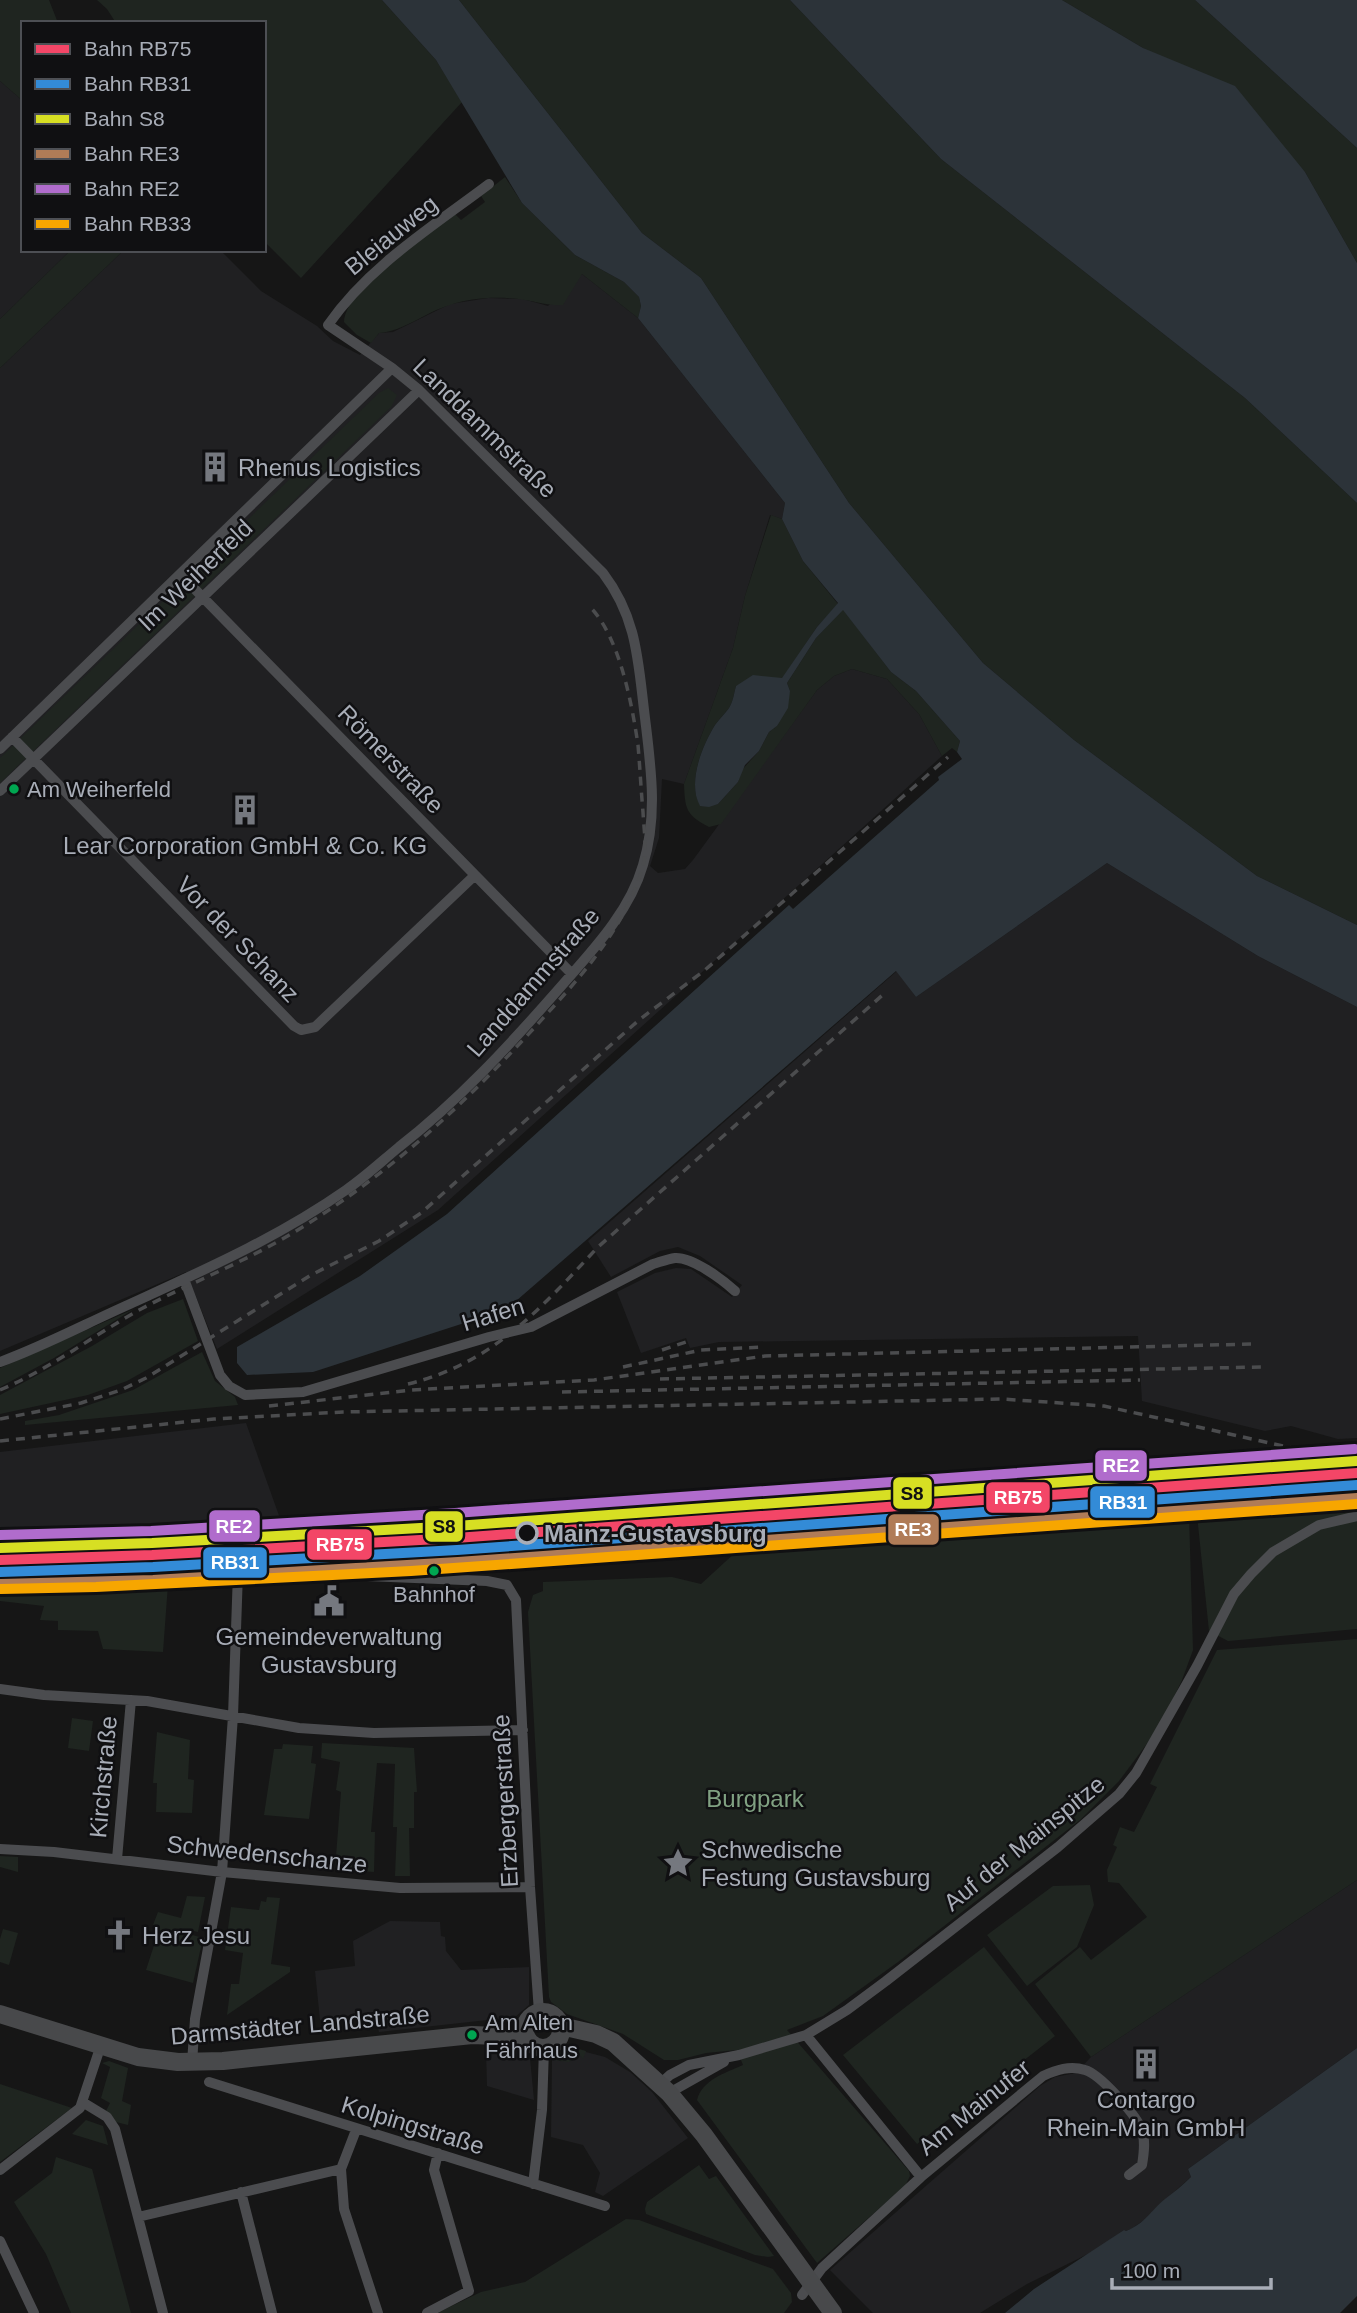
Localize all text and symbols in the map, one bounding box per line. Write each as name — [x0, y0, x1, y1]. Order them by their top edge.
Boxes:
legend — [21, 21, 266, 252]
text: Bahn RB75 — [84, 37, 191, 60]
text: Bahn RB31 — [84, 72, 191, 95]
text: Bahn S8 — [84, 107, 165, 130]
text: Bahn RE3 — [84, 142, 180, 165]
text: Bahn RE2 — [84, 177, 180, 200]
street label: Bleiauweg — [339, 190, 443, 280]
text: Bahn RB33 — [84, 212, 191, 235]
street label: Landdammstraße — [408, 353, 562, 503]
building icon: Rhenus Logistics — [198, 450, 232, 484]
place label: Rhenus Logistics — [238, 454, 421, 481]
street label: Im Weiherfeld — [133, 514, 257, 636]
street label: Römerstraße — [333, 699, 449, 819]
place label: Am Weiherfeld — [27, 777, 171, 802]
marker: Am Weiherfeld — [7, 782, 21, 796]
building icon: Lear Corporation GmbH & Co. KG — [228, 793, 262, 827]
place label: Lear Corporation GmbH & Co. KG — [63, 832, 427, 859]
street label: Vor der Schanz — [171, 871, 305, 1007]
street label: Landdammstraße — [461, 902, 605, 1062]
street label: Hafen — [458, 1292, 528, 1336]
line badge: RE2 — [1094, 1449, 1148, 1482]
text: RE2 — [1103, 1455, 1139, 1476]
line badge: S8 — [892, 1476, 933, 1510]
line badge: RB75 — [985, 1481, 1051, 1514]
text: S8 — [900, 1483, 924, 1504]
line badge: RB31 — [1089, 1485, 1156, 1519]
text: RB75 — [994, 1487, 1043, 1508]
text: RB31 — [1099, 1492, 1148, 1513]
line badge: RE2 — [208, 1509, 261, 1543]
line badge: S8 — [424, 1510, 464, 1543]
line badge: RE3 — [887, 1513, 940, 1546]
text: RE2 — [216, 1516, 252, 1537]
text: S8 — [432, 1516, 456, 1537]
text: RE3 — [895, 1519, 931, 1540]
place label: Mainz-Gustavsburg — [544, 1520, 767, 1547]
marker: Mainz-Gustavsburg — [516, 1522, 538, 1544]
line badge: RB75 — [306, 1528, 373, 1561]
text: RB75 — [316, 1534, 365, 1555]
line badge: RB31 — [202, 1546, 268, 1579]
text: RB31 — [211, 1552, 260, 1573]
marker: Bahnhof — [427, 1564, 441, 1578]
place label: Bahnhof — [393, 1582, 476, 1607]
public building icon: Gemeindeverwaltung Gustavsburg — [312, 1584, 346, 1618]
place label: Gemeindeverwaltung Gustavsburg — [216, 1623, 442, 1678]
street label: Erzbergerstraße — [487, 1714, 523, 1888]
street label: Kirchstraße — [84, 1715, 122, 1839]
street label: Auf der Mainspitze — [938, 1770, 1110, 1916]
park label: Burgpark — [706, 1785, 805, 1812]
street label: Schwedenschanze — [165, 1830, 369, 1878]
place label: Schwedische Festung Gustavsburg — [701, 1836, 930, 1891]
place icon: Schwedische Festung Gustavsburg — [661, 1846, 695, 1880]
church icon: Herz Jesu — [102, 1918, 136, 1952]
place label: Herz Jesu — [142, 1922, 250, 1949]
street label: Darmstädter Landstraße — [169, 2000, 431, 2050]
place label: Am Alten Fährhaus — [485, 2010, 578, 2063]
marker: Am Alten Fährhaus — [465, 2028, 479, 2042]
building icon: Contargo Rhein-Main GmbH — [1129, 2047, 1163, 2081]
street label: Am Mainufer — [913, 2054, 1035, 2160]
place label: Contargo Rhein-Main GmbH — [1047, 2086, 1245, 2141]
street label: Kolpingstraße — [338, 2090, 488, 2160]
scale bar — [1112, 2246, 1271, 2290]
text: 100 m — [1122, 2259, 1180, 2282]

